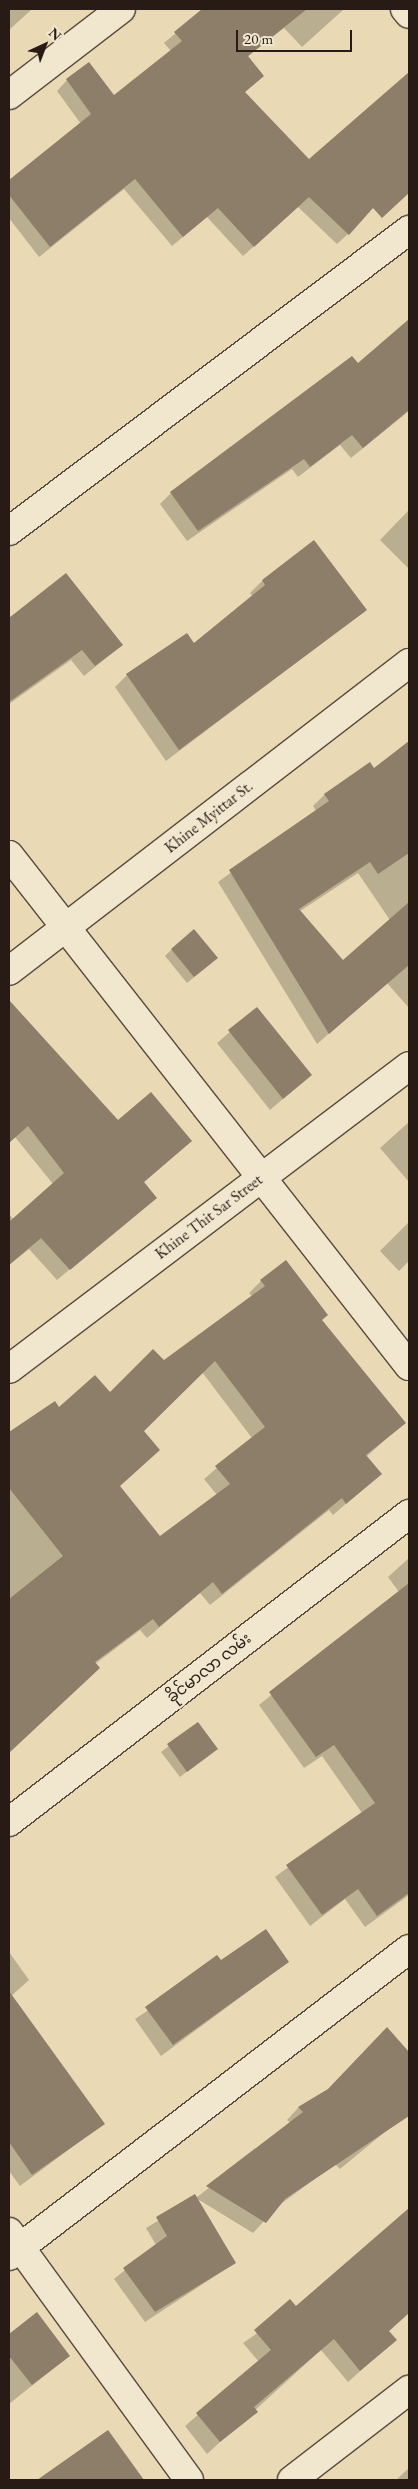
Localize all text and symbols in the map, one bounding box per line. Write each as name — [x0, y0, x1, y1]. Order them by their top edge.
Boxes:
north arrow — [20, 20, 70, 70]
scale bar — [238, 20, 354, 52]
text: N — [45, 24, 66, 44]
text: 20 m — [244, 29, 273, 48]
street label: Khine Myittar St. — [161, 777, 257, 857]
street label: Khine Thit Sar Street — [151, 1170, 267, 1264]
street label: ခိုင်မာလာ လမ်း — [163, 1629, 255, 1707]

